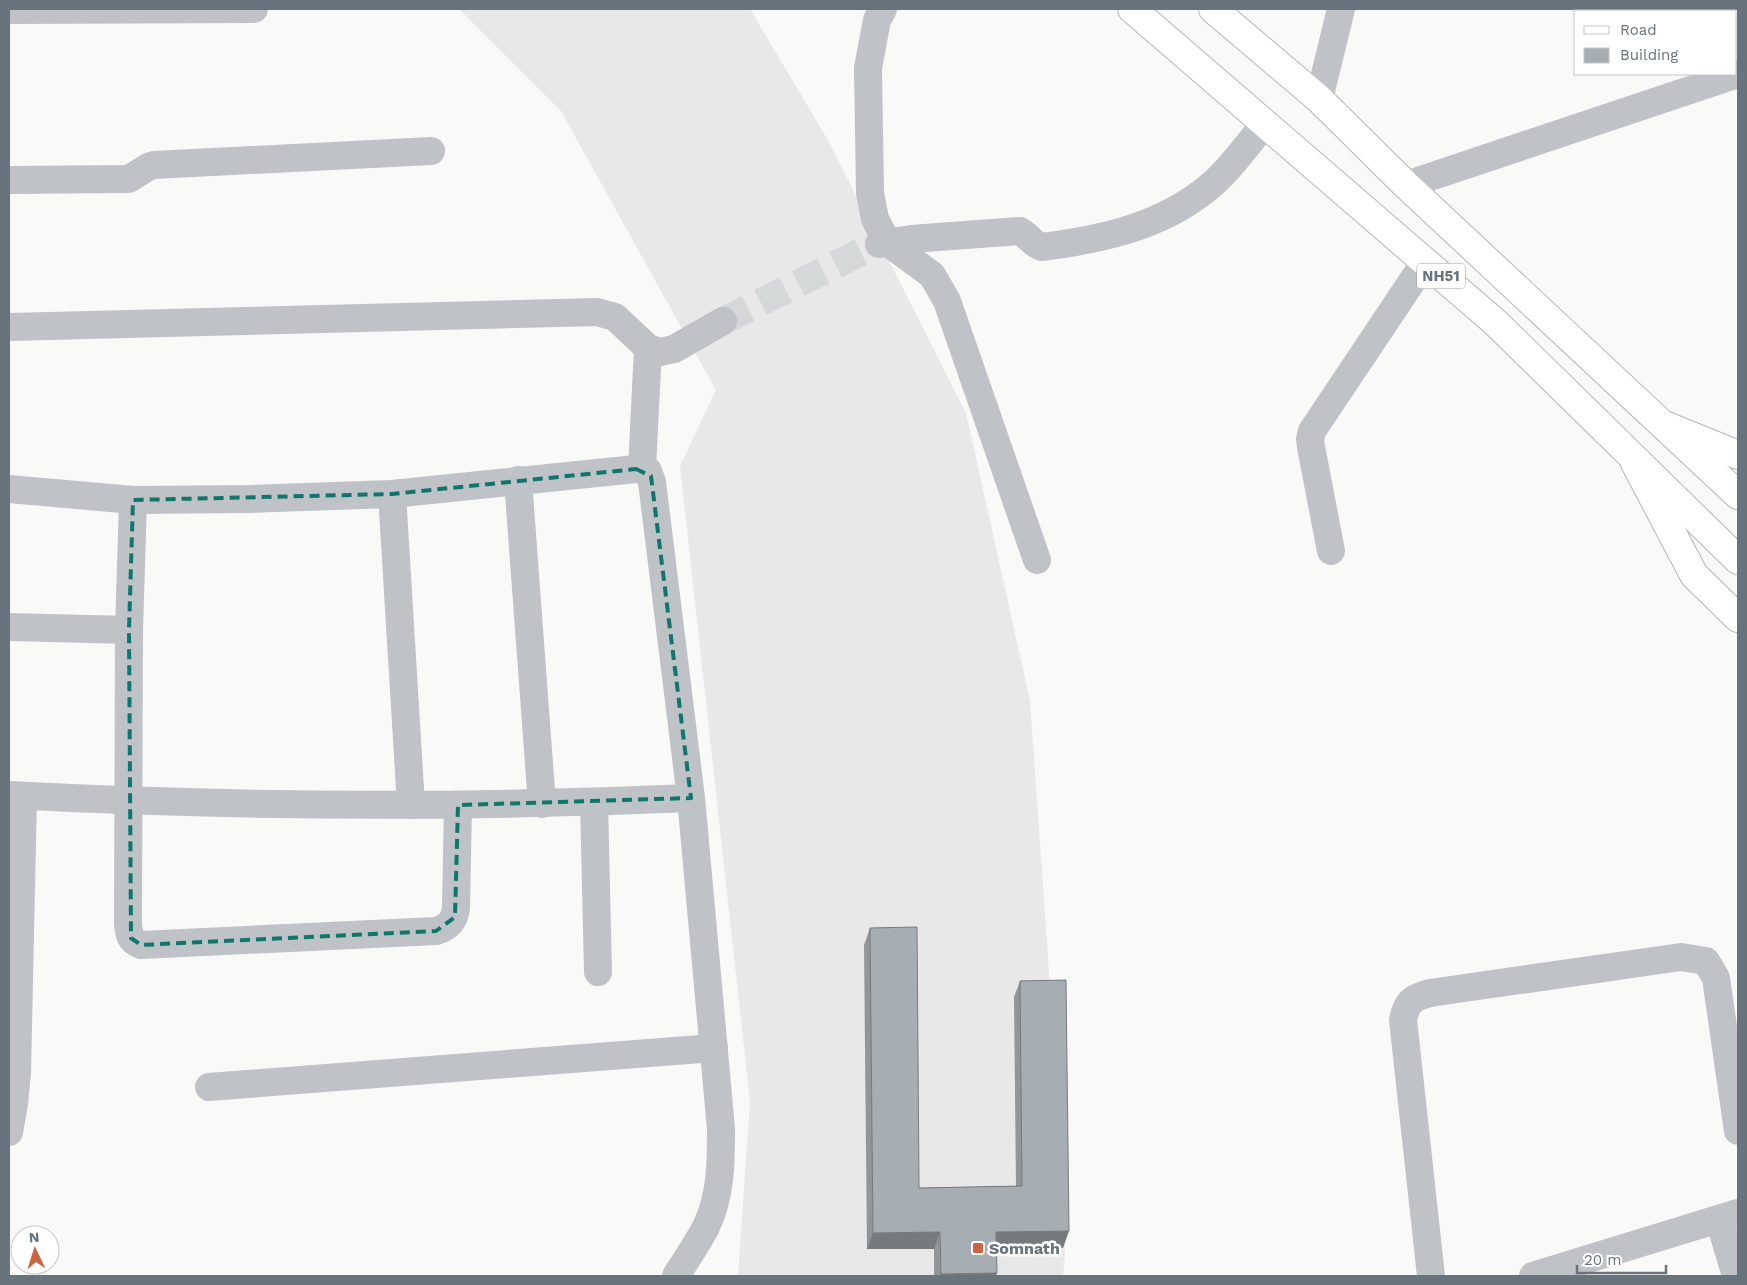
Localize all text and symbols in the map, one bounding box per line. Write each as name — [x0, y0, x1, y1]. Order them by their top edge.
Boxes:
legend — [1574, 10, 1737, 75]
text: Road — [1620, 21, 1657, 39]
text: Building — [1620, 46, 1678, 64]
road number: NH51 — [1417, 264, 1465, 288]
north arrow — [10, 1225, 60, 1275]
text: N — [28, 1229, 40, 1245]
place label: Somnath — [989, 1239, 1060, 1258]
marker: Somnath — [971, 1241, 985, 1255]
scale bar — [1577, 1242, 1666, 1274]
text: 20 m — [1584, 1251, 1622, 1269]

